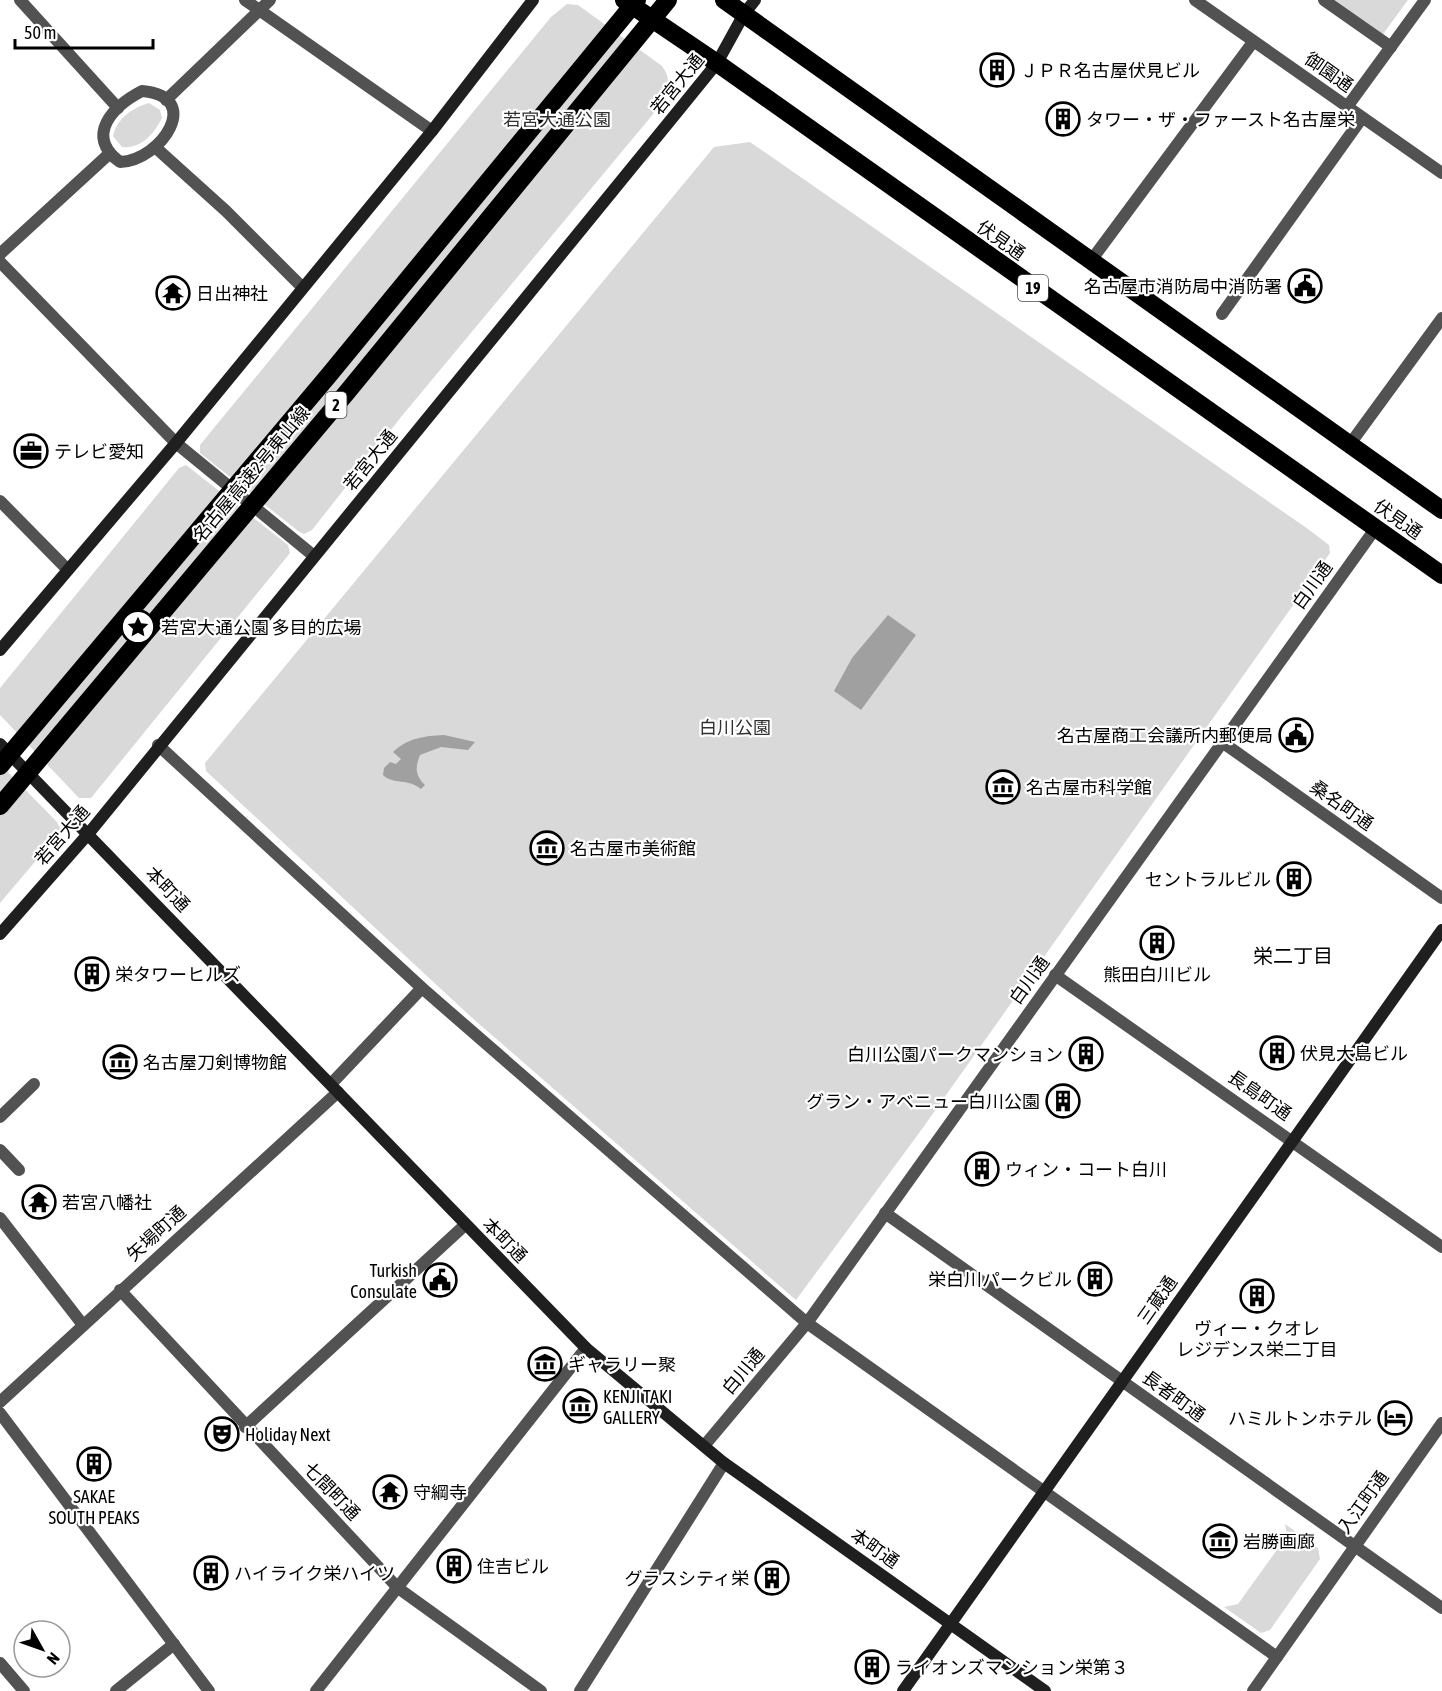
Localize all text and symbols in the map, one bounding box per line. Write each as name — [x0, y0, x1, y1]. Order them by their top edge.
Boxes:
scale bar — [15, 12, 153, 50]
text: 50 m — [24, 22, 56, 43]
street label: 御園通 — [1301, 48, 1357, 96]
street label: 若宮大通 — [646, 49, 708, 119]
building icon: ＪＰＲ名古屋伏見ビル — [979, 52, 1015, 88]
place label: ＪＰＲ名古屋伏見ビル — [1020, 60, 1200, 81]
building icon: タワー・ザ・ファースト名古屋栄 — [1045, 101, 1081, 137]
park label: 若宮大通公園 — [503, 109, 611, 130]
place label: タワー・ザ・ファースト名古屋栄 — [1086, 109, 1355, 130]
street label: 伏見通 — [973, 216, 1029, 264]
public building icon: 名古屋市消防局中消防署 — [1287, 268, 1323, 304]
temple icon: 日出神社 — [155, 275, 191, 311]
road number: 19 — [1018, 275, 1048, 301]
place label: 名古屋市消防局中消防署 — [1084, 276, 1282, 297]
place label: 日出神社 — [196, 283, 268, 304]
road number: 2 — [326, 392, 346, 418]
street label: 名古屋高速2号東山線 — [188, 402, 314, 546]
street label: 若宮大通 — [339, 425, 401, 495]
office icon: テレビ愛知 — [13, 433, 49, 469]
place label: テレビ愛知 — [54, 441, 144, 462]
street label: 伏見通 — [1370, 495, 1426, 543]
street label: 白川通 — [1288, 557, 1336, 613]
place icon: 若宮大通公園 多目的広場 — [120, 609, 156, 645]
place label: 若宮大通公園 多目的広場 — [161, 617, 361, 638]
park label: 白川公園 — [699, 717, 771, 738]
public building icon: 名古屋商工会議所内郵便局 — [1278, 717, 1314, 753]
place label: 名古屋商工会議所内郵便局 — [1057, 725, 1273, 746]
museum icon: 名古屋市科学館 — [985, 769, 1021, 805]
street label: 桑名町通 — [1306, 776, 1378, 834]
place label: 名古屋市科学館 — [1026, 777, 1152, 798]
street label: 若宮大通 — [30, 801, 94, 869]
museum icon: 名古屋市美術館 — [529, 830, 565, 866]
place label: 名古屋市美術館 — [570, 838, 696, 859]
building icon: セントラルビル — [1276, 861, 1312, 897]
street label: 本町通 — [142, 862, 194, 916]
place label: セントラルビル — [1145, 869, 1271, 890]
building icon: 熊田白川ビル — [1139, 925, 1175, 961]
district label: 栄二丁目 — [1253, 944, 1333, 967]
street label: 白川通 — [1005, 952, 1053, 1008]
building icon: 栄タワーヒルズ — [74, 956, 110, 992]
place label: 栄タワーヒルズ — [115, 964, 241, 985]
place label: 熊田白川ビル — [1103, 964, 1211, 985]
building icon: 伏見大島ビル — [1259, 1035, 1295, 1071]
building icon: 白川公園パークマンション — [1068, 1036, 1104, 1072]
place label: 伏見大島ビル — [1300, 1043, 1408, 1064]
museum icon: 名古屋刀剣博物館 — [102, 1044, 138, 1080]
place label: 白川公園パークマンション — [847, 1044, 1063, 1065]
place label: 名古屋刀剣博物館 — [143, 1052, 287, 1073]
street label: 長島町通 — [1224, 1066, 1296, 1124]
building icon: グラン・アベニュー白川公園 — [1045, 1083, 1081, 1119]
place label: グラン・アベニュー白川公園 — [806, 1091, 1040, 1112]
building icon: ウィン・コート白川 — [964, 1151, 1000, 1187]
place label: ウィン・コート白川 — [1005, 1159, 1167, 1180]
temple icon: 若宮八幡社 — [21, 1184, 57, 1220]
place label: 若宮八幡社 — [62, 1192, 152, 1213]
street label: 矢場町通 — [122, 1201, 190, 1265]
street label: 本町通 — [478, 1213, 532, 1267]
place label: Turkish Consulate — [350, 1260, 417, 1302]
building icon: 栄白川パークビル — [1077, 1261, 1113, 1297]
public building icon: Turkish Consulate — [422, 1262, 458, 1298]
place label: 栄白川パークビル — [928, 1269, 1072, 1290]
street label: 三蔵通 — [1133, 1272, 1181, 1328]
building icon: ヴィー・クオレ レジデンス栄二丁目 — [1239, 1278, 1275, 1314]
place label: ヴィー・クオレ レジデンス栄二丁目 — [1176, 1318, 1338, 1360]
street label: 白川通 — [718, 1344, 768, 1398]
museum icon: ギャラリー聚 — [527, 1346, 563, 1382]
place label: ギャラリー聚 — [568, 1354, 676, 1375]
street label: 長者町通 — [1139, 1366, 1209, 1426]
place label: KENJI TAKI GALLERY — [603, 1386, 672, 1428]
museum icon: KENJI TAKI GALLERY — [562, 1388, 598, 1424]
hotel icon: ハミルトンホテル — [1377, 1400, 1413, 1436]
place label: ハミルトンホテル — [1228, 1408, 1372, 1429]
theatre icon: Holiday Next — [204, 1416, 240, 1452]
place label: Holiday Next — [245, 1424, 331, 1445]
building icon: SAKAE SOUTH PEAKS — [76, 1446, 112, 1482]
street label: 七間町通 — [299, 1458, 365, 1524]
street label: 入江町通 — [1333, 1467, 1393, 1537]
temple icon: 守綱寺 — [372, 1474, 408, 1510]
place label: 守綱寺 — [413, 1482, 467, 1503]
place label: SAKAE SOUTH PEAKS — [48, 1486, 140, 1528]
museum icon: 岩勝画廊 — [1202, 1523, 1238, 1559]
street label: 本町通 — [847, 1524, 903, 1572]
place label: 岩勝画廊 — [1243, 1531, 1315, 1552]
building icon: 住吉ビル — [436, 1548, 472, 1584]
building icon: ハイライク栄ハイツ — [193, 1555, 229, 1591]
place label: 住吉ビル — [477, 1556, 549, 1577]
building icon: グラスシティ栄 — [754, 1560, 790, 1596]
place label: ハイライク栄ハイツ — [234, 1563, 395, 1584]
place label: グラスシティ栄 — [624, 1568, 749, 1589]
north arrow — [12, 1619, 72, 1679]
text: N — [44, 1649, 63, 1668]
building icon: ライオンズマンション栄第３ — [854, 1649, 890, 1685]
place label: ライオンズマンション栄第３ — [895, 1657, 1129, 1678]

